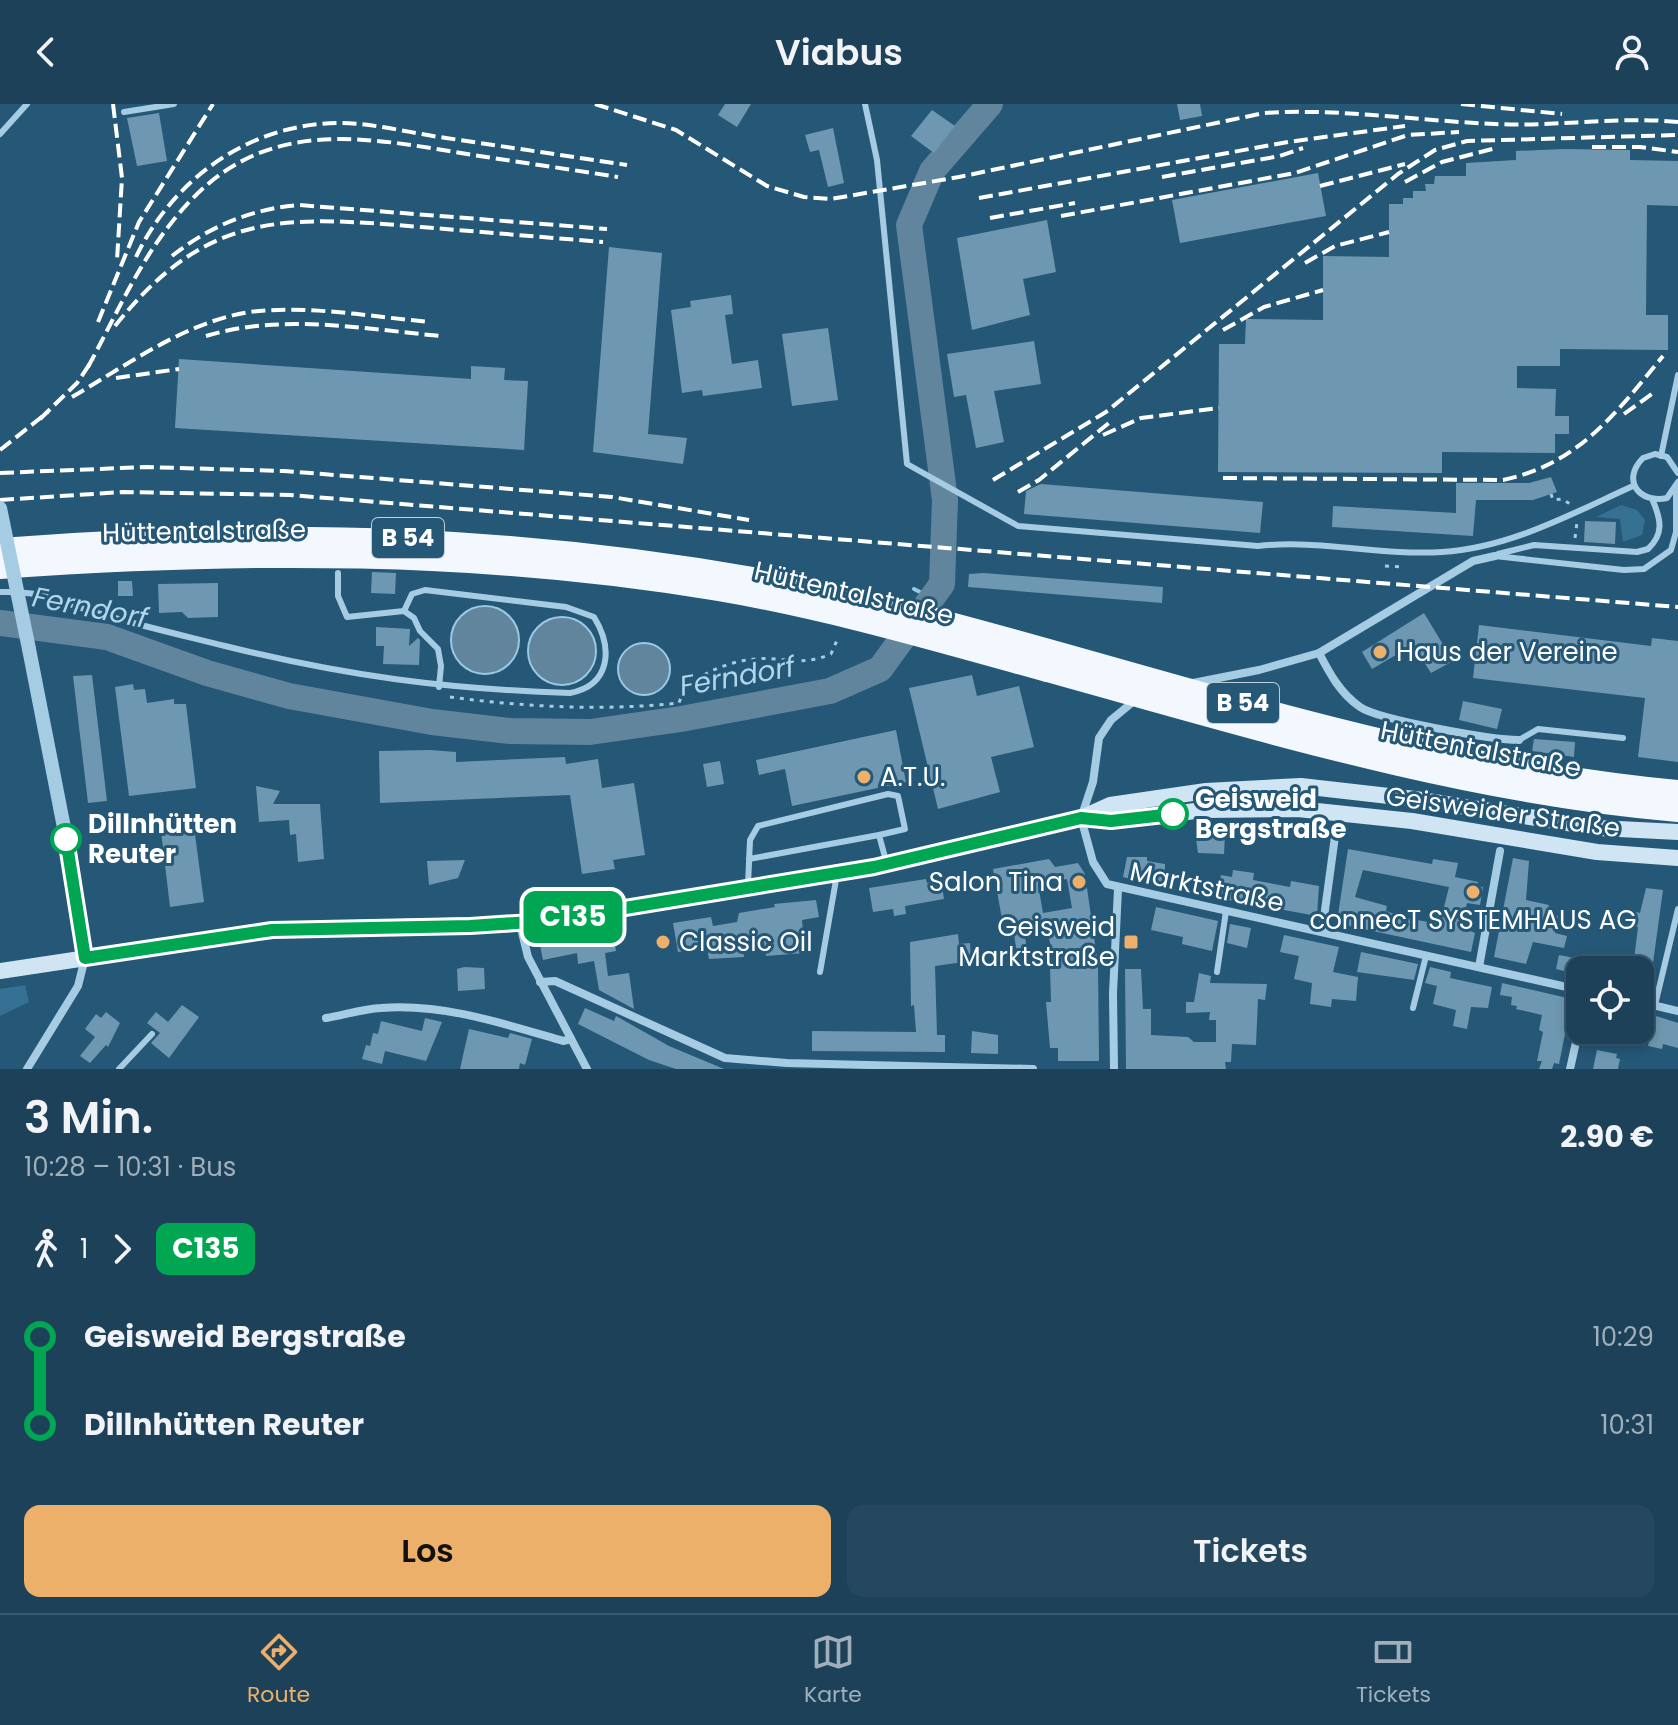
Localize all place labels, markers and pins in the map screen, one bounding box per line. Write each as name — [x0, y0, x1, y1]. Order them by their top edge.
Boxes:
place label: Haus der Vereine — [1396, 634, 1618, 670]
marker: Haus der Vereine — [1371, 643, 1389, 661]
place label: A.T.U. — [880, 759, 946, 795]
marker: A.T.U. — [855, 768, 873, 786]
place label: Geisweid Bergstraße — [1195, 781, 1347, 847]
marker: Geisweid Bergstraße — [1158, 799, 1188, 829]
place label: Dillnhütten Reuter — [88, 806, 237, 872]
marker: Dillnhütten Reuter — [51, 824, 81, 854]
place label: Salon Tina — [929, 864, 1063, 900]
marker: Salon Tina — [1070, 873, 1088, 891]
marker: connecT SYSTEMHAUS AG — [1464, 883, 1482, 901]
place label: connecT SYSTEMHAUS AG — [1309, 902, 1637, 938]
place label: Geisweid Marktstraße — [958, 909, 1115, 975]
place label: Classic Oil — [679, 924, 813, 960]
marker: Classic Oil — [654, 933, 672, 951]
marker: Geisweid Marktstraße — [1122, 933, 1140, 951]

